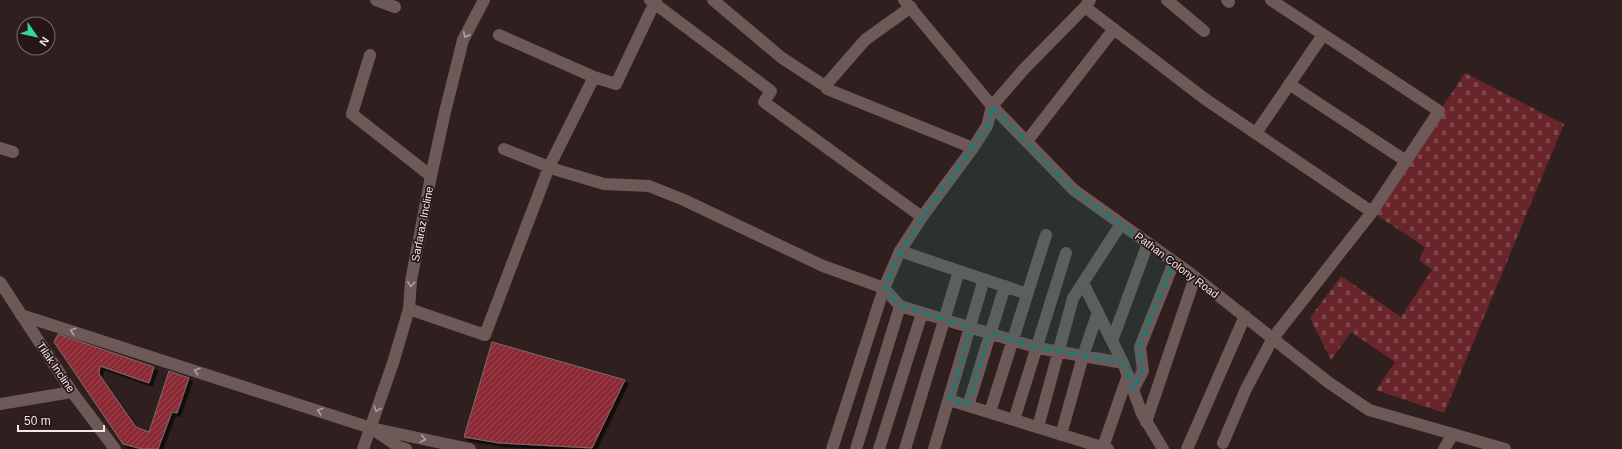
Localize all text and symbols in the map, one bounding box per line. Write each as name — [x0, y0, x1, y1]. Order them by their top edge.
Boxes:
north arrow — [16, 16, 56, 56]
one-way arrow — [463, 31, 471, 38]
text: N — [37, 35, 51, 48]
street label: Sarfaraz Incline — [409, 185, 435, 263]
street label: Pathan Colony Road — [1133, 230, 1221, 300]
one-way arrow — [406, 281, 415, 288]
one-way arrow — [70, 328, 77, 336]
street label: Tilak Incline — [35, 340, 77, 394]
one-way arrow — [193, 367, 200, 376]
one-way arrow — [373, 406, 382, 413]
scale bar — [18, 407, 104, 433]
one-way arrow — [317, 407, 324, 416]
text: 50 m — [24, 414, 51, 428]
one-way arrow — [419, 434, 426, 442]

